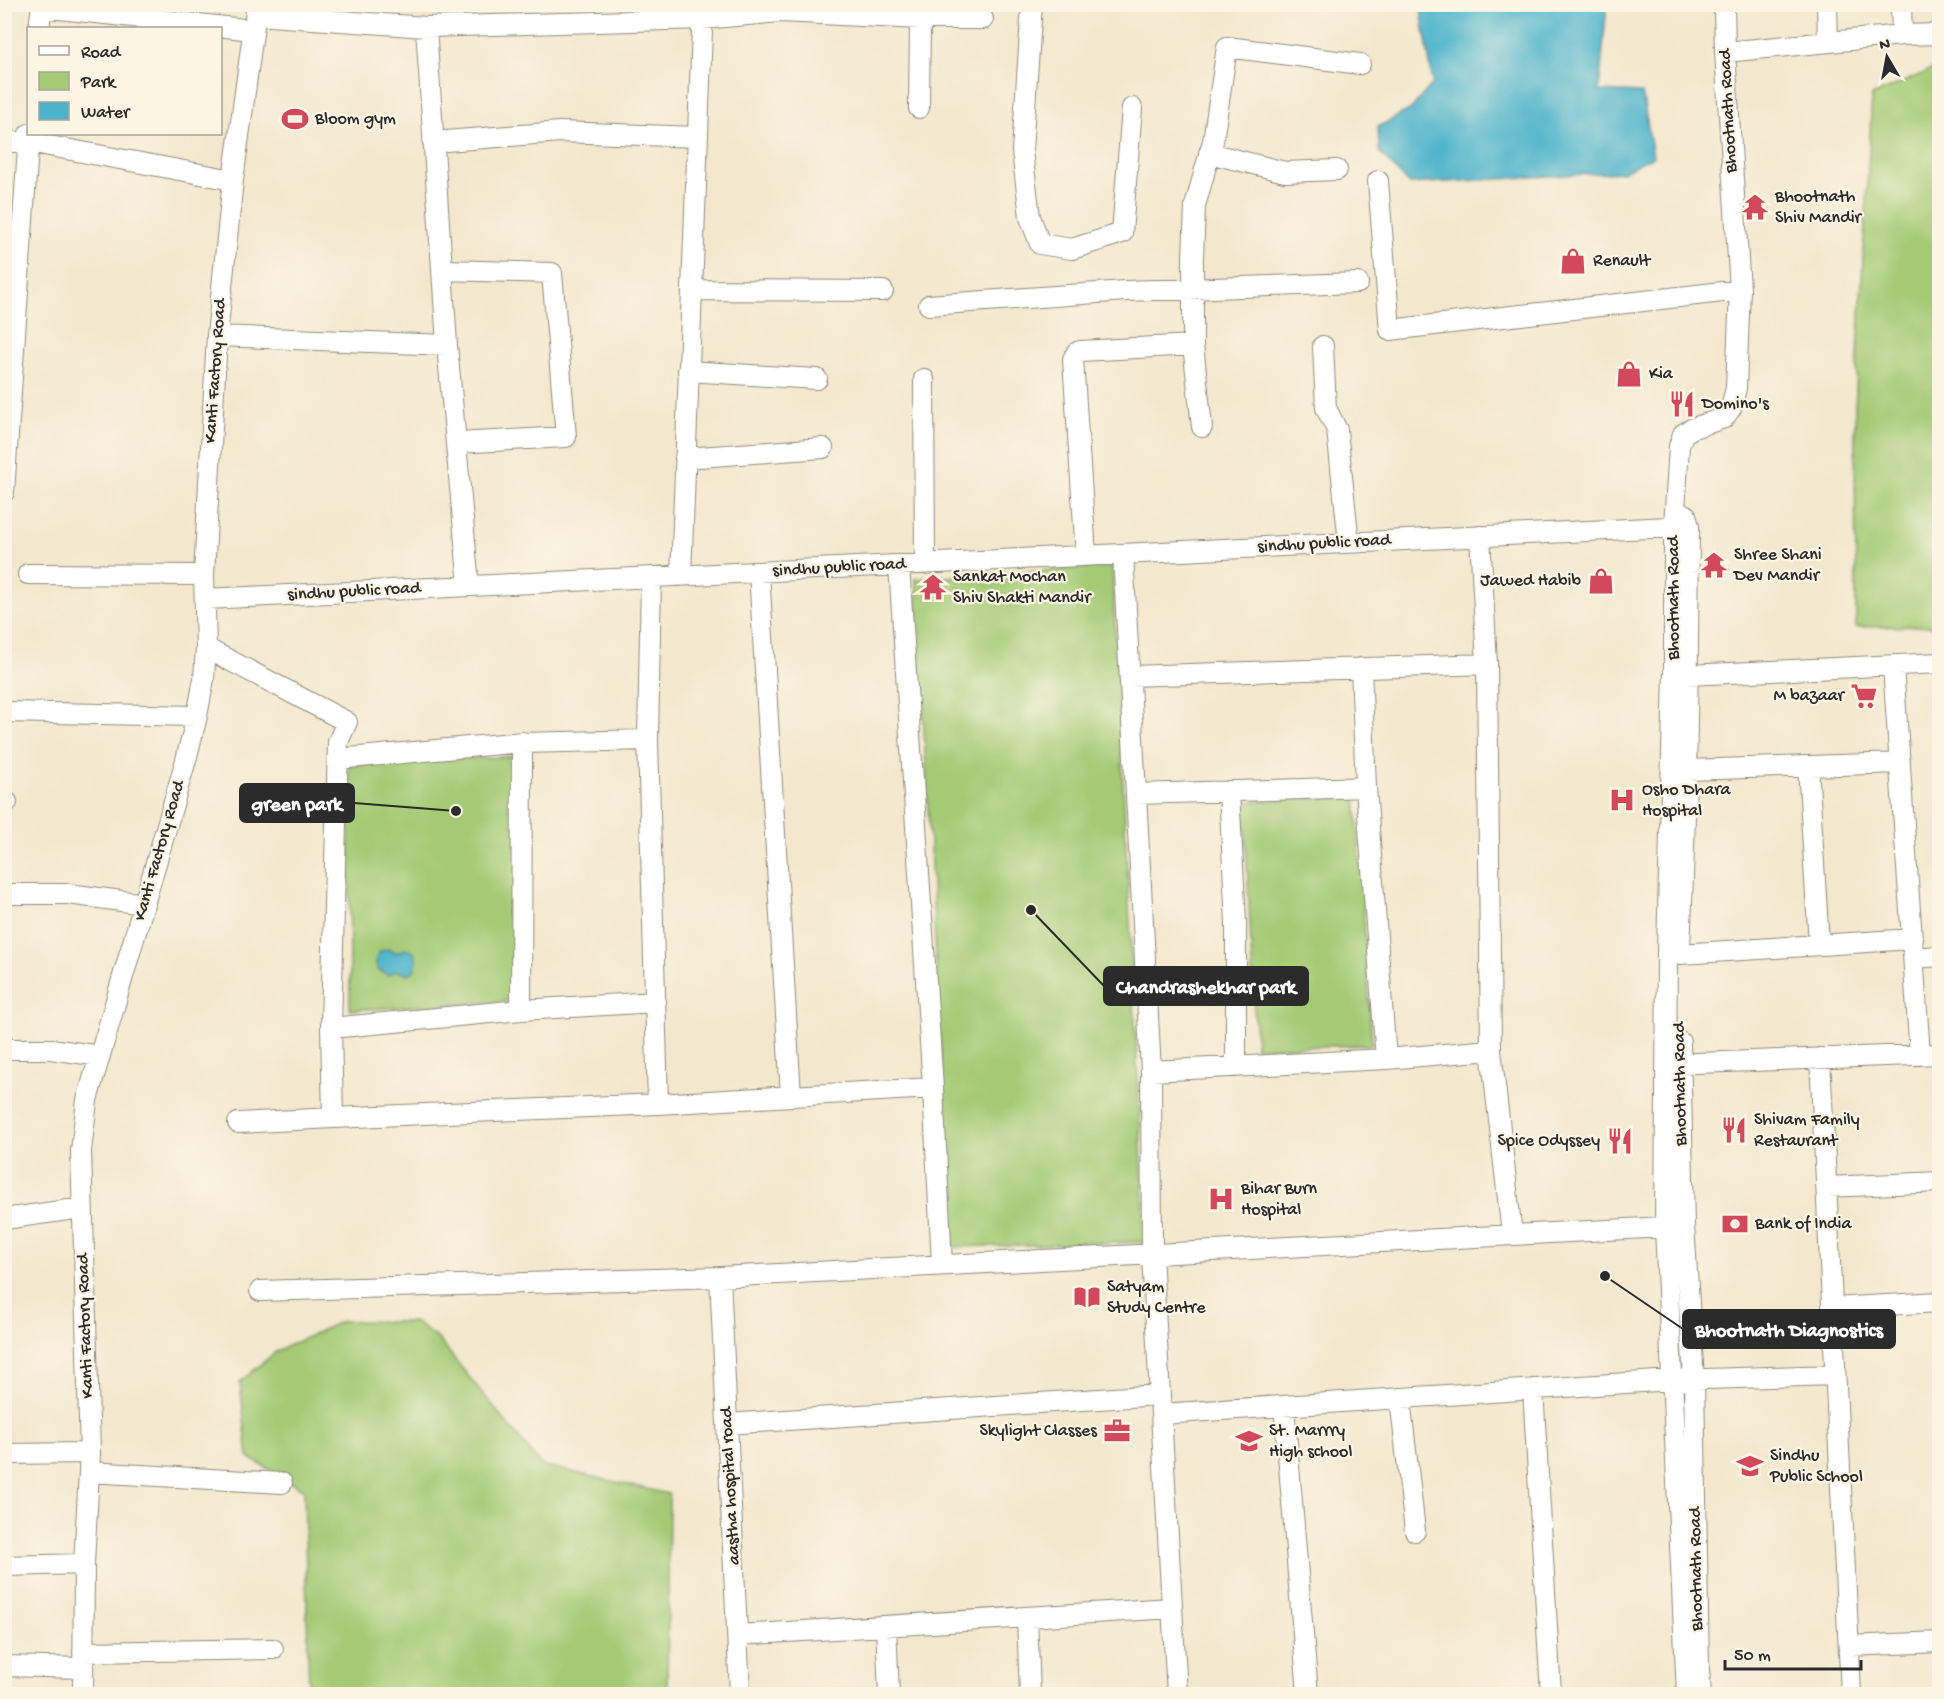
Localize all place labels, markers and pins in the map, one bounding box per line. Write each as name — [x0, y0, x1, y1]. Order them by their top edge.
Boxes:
sports icon: Bloom gym — [280, 104, 310, 134]
place label: Bloom gym — [314, 109, 396, 130]
place label: Bhootnath Shiv Mandir — [1774, 187, 1863, 229]
temple icon: Bhootnath Shiv Mandir — [1740, 192, 1770, 222]
shop icon: Renault — [1558, 246, 1588, 276]
place label: Renault — [1593, 251, 1652, 272]
shop icon: Kia — [1614, 359, 1644, 389]
place label: Kia — [1649, 364, 1674, 385]
restaurant icon: Domino's — [1667, 389, 1697, 419]
place label: Domino's — [1701, 394, 1770, 415]
place label: Shree Shani Dev Mandir — [1733, 545, 1822, 587]
temple icon: Shree Shani Dev Mandir — [1699, 550, 1729, 580]
shop icon: Jawed Habib — [1586, 566, 1616, 596]
place label: Sankat Mochan Shiv Shakti Mandir — [953, 567, 1092, 609]
place label: Jawed Habib — [1480, 571, 1581, 592]
temple icon: Sankat Mochan Shiv Shakti Mandir — [918, 572, 948, 602]
supermarket icon: M bazaar — [1849, 681, 1879, 711]
place label: M bazaar — [1773, 686, 1846, 707]
place label: Osho Dhara Hospital — [1642, 780, 1732, 822]
callout: green park — [240, 784, 354, 822]
hospital icon: Osho Dhara Hospital — [1607, 785, 1637, 815]
callout: Chandrashekhar park — [1104, 967, 1308, 1005]
place label: Shivam Family Restaurant — [1754, 1110, 1860, 1152]
restaurant icon: Shivam Family Restaurant — [1719, 1115, 1749, 1145]
restaurant icon: Spice Odyssey — [1605, 1126, 1635, 1156]
place label: Spice Odyssey — [1498, 1131, 1600, 1152]
place label: Bihar Burn Hospital — [1240, 1179, 1317, 1221]
hospital icon: Bihar Burn Hospital — [1206, 1184, 1236, 1214]
bank icon: Bank of India — [1720, 1209, 1750, 1239]
place label: Bank of India — [1754, 1214, 1852, 1235]
place label: Satyam Study Centre — [1107, 1277, 1206, 1319]
library icon: Satyam Study Centre — [1072, 1282, 1102, 1312]
callout: Bhootnath Diagnostics — [1683, 1310, 1895, 1348]
office icon: Skylight Classes — [1102, 1416, 1132, 1446]
place label: Skylight Classes — [979, 1421, 1098, 1442]
place label: St. Marrry High school — [1269, 1421, 1352, 1463]
school or university icon: St. Marrry High school — [1234, 1426, 1264, 1456]
place label: Sindhu Public School — [1769, 1446, 1863, 1488]
school or university icon: Sindhu Public School — [1735, 1451, 1765, 1481]

